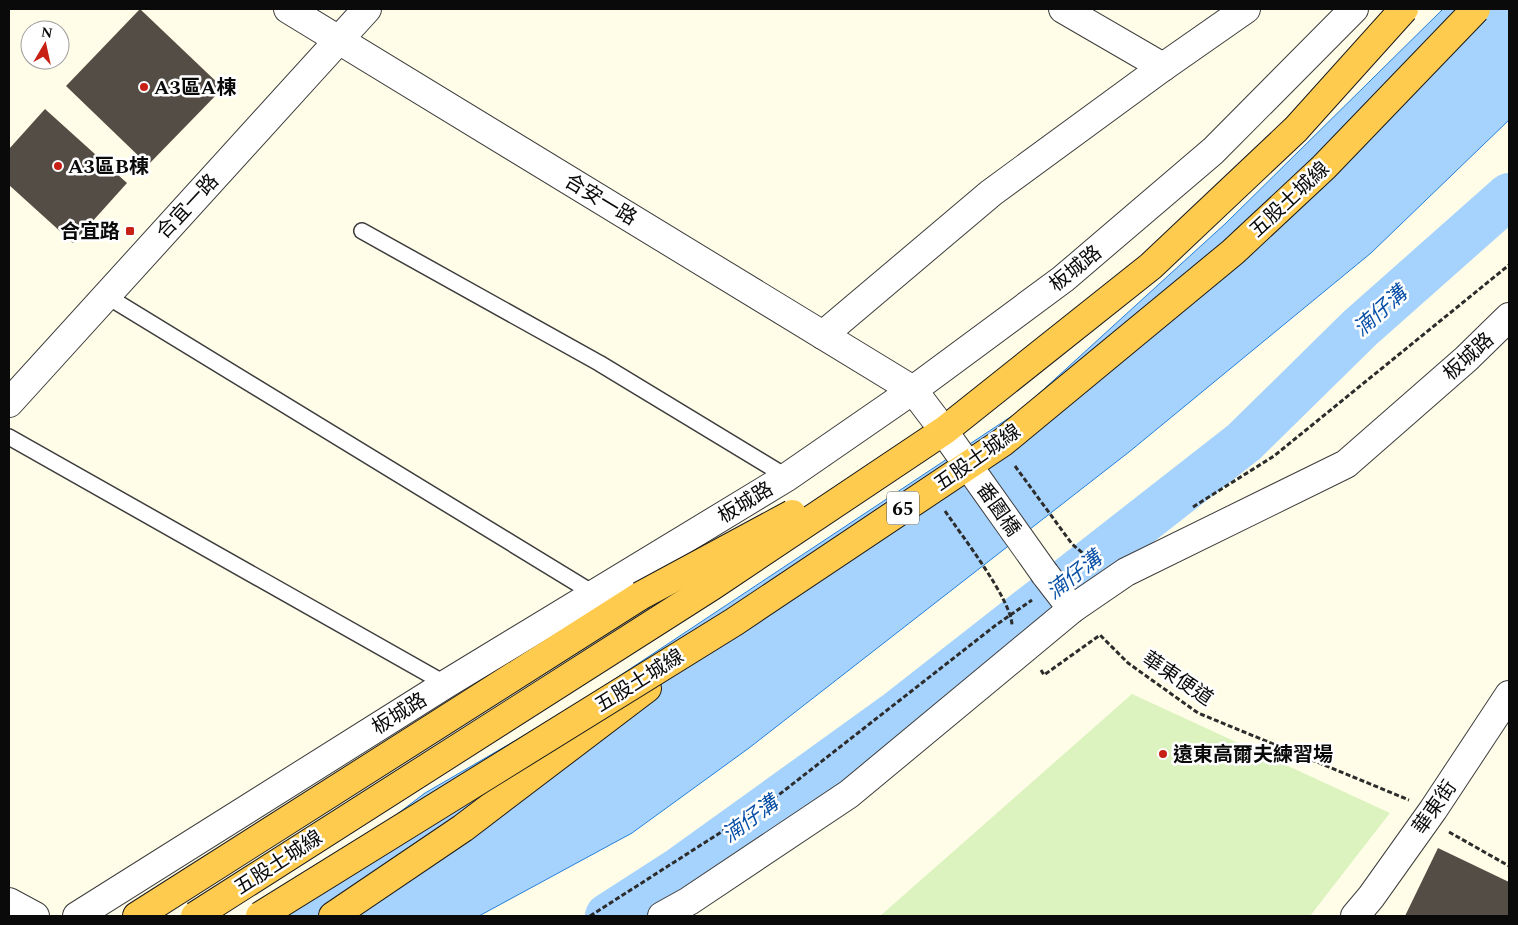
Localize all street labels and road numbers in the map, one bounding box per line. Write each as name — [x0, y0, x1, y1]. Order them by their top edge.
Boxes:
street label: 五股土城線 — [1243, 155, 1336, 245]
street label: 合安一路 — [558, 166, 642, 233]
street label: 合宜一路 — [149, 167, 226, 246]
street label: 板城路 — [1043, 238, 1108, 299]
street label: 板城路 — [1436, 326, 1501, 388]
street label: 五股土城線 — [928, 417, 1027, 499]
street label: 板城路 — [712, 475, 779, 531]
street label: 番園橋 — [969, 476, 1028, 543]
road number: 65 — [887, 492, 919, 524]
street label: 五股土城線 — [589, 642, 690, 720]
street label: 華東便道 — [1136, 644, 1219, 714]
street label: 板城路 — [366, 685, 433, 742]
street label: 華東街 — [1405, 774, 1464, 841]
street label: 五股土城線 — [228, 823, 329, 903]

